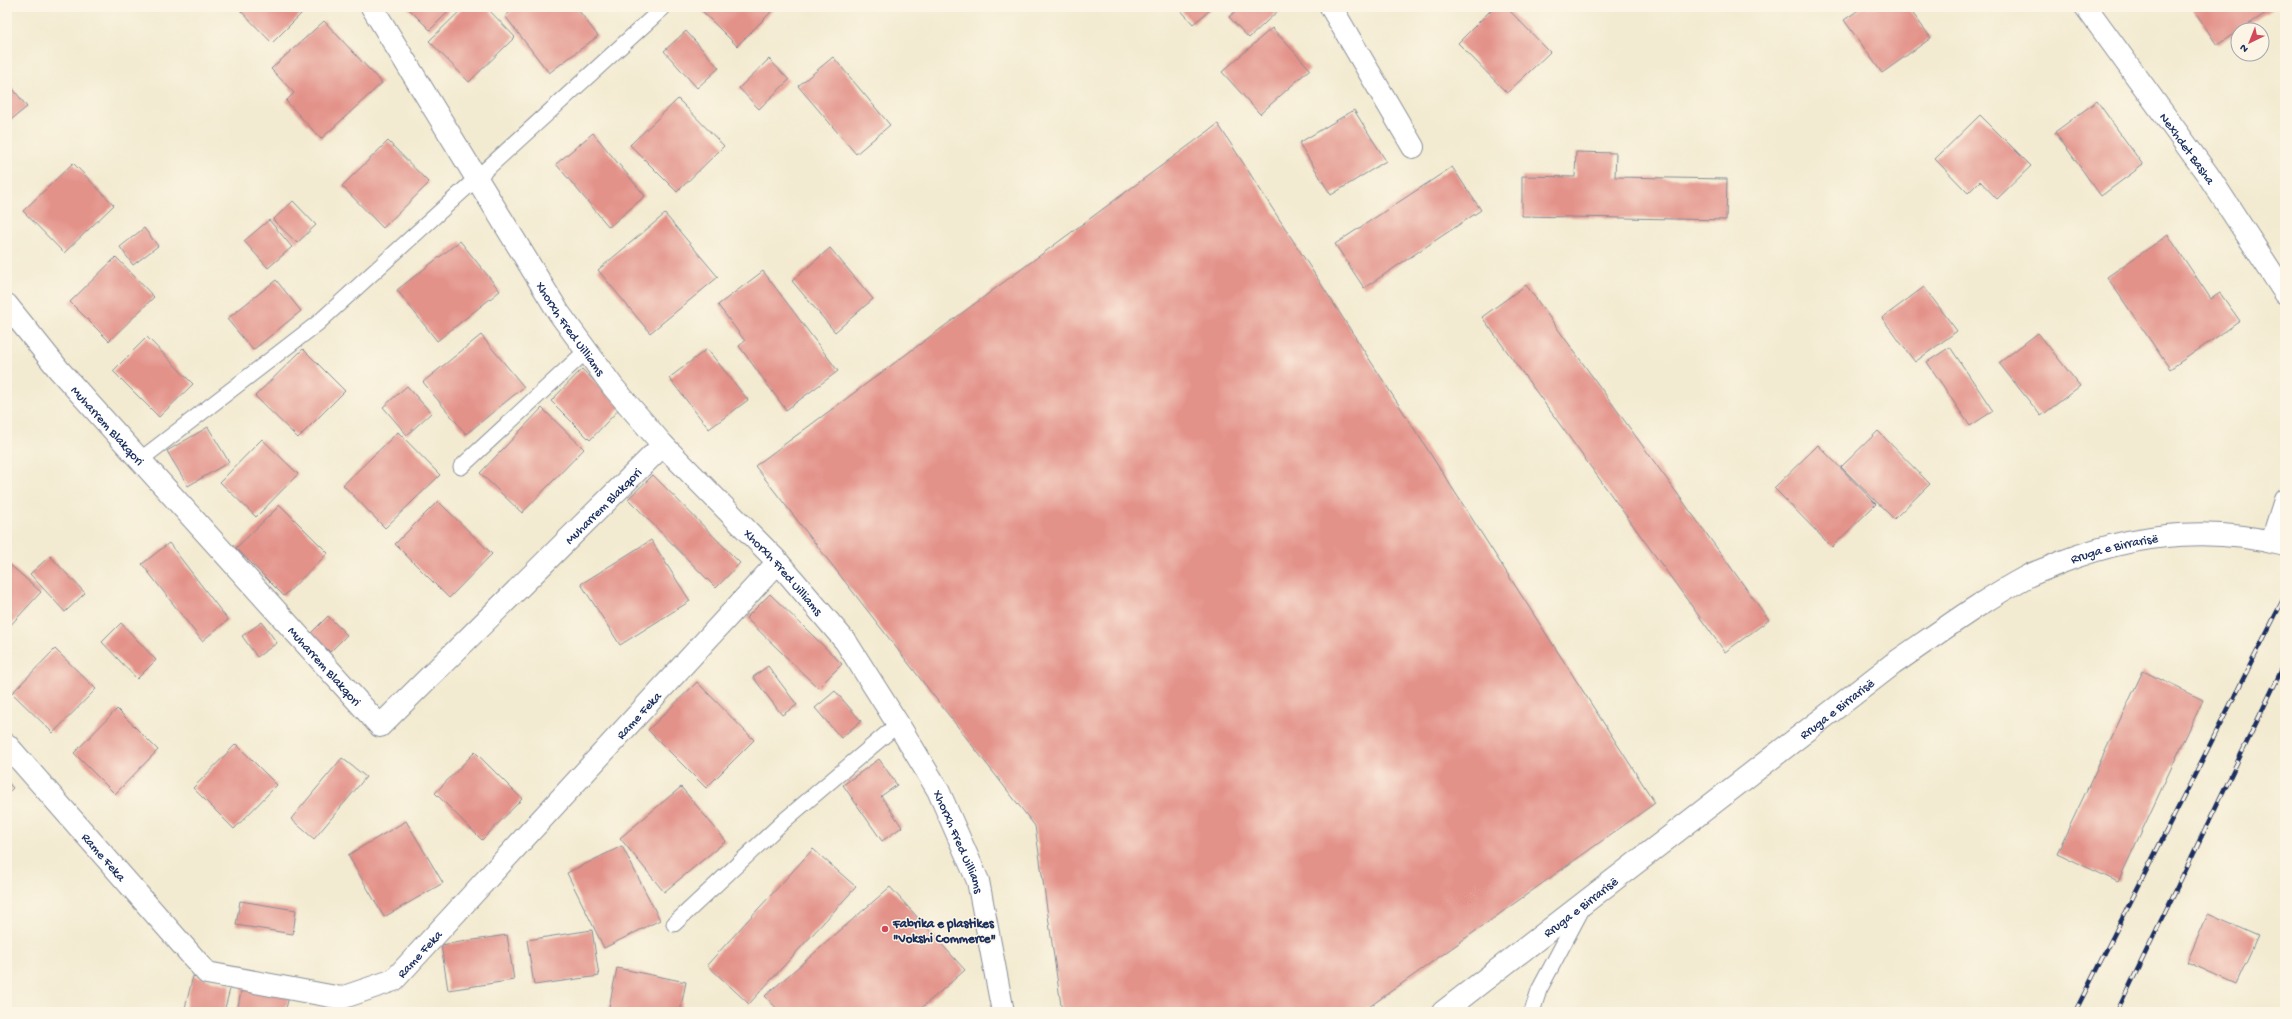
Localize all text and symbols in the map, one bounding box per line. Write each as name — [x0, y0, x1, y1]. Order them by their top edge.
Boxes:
north arrow — [2230, 22, 2270, 62]
text: N — [2238, 41, 2251, 55]
street label: Nexhdet Basha — [2155, 111, 2217, 188]
street label: Xhorxh Fred Uilliams — [531, 279, 608, 380]
street label: Muharrem Blakqori — [67, 384, 146, 470]
street label: Muharrem Blakqori — [563, 466, 646, 548]
street label: Xhorxh Fred Uilliams — [739, 526, 826, 620]
street label: Rruga e Birrarisë — [2069, 532, 2159, 568]
street label: Muharrem Blakqori — [284, 624, 363, 710]
street label: Rruga e Birrarisë — [1798, 676, 1878, 743]
street label: Rame Feka — [614, 689, 666, 743]
street label: Xhorxh Fred Uilliams — [929, 787, 985, 896]
street label: Rame Feka — [77, 831, 128, 886]
street label: Rruga e Birrarisë — [1541, 875, 1622, 942]
place label: Fabrika e plastikes "Vokshi Commerce" — [892, 917, 996, 947]
marker: Fabrika e plastikes "Vokshi Commerce" — [880, 924, 890, 934]
street label: Rame Feka — [395, 927, 447, 982]

